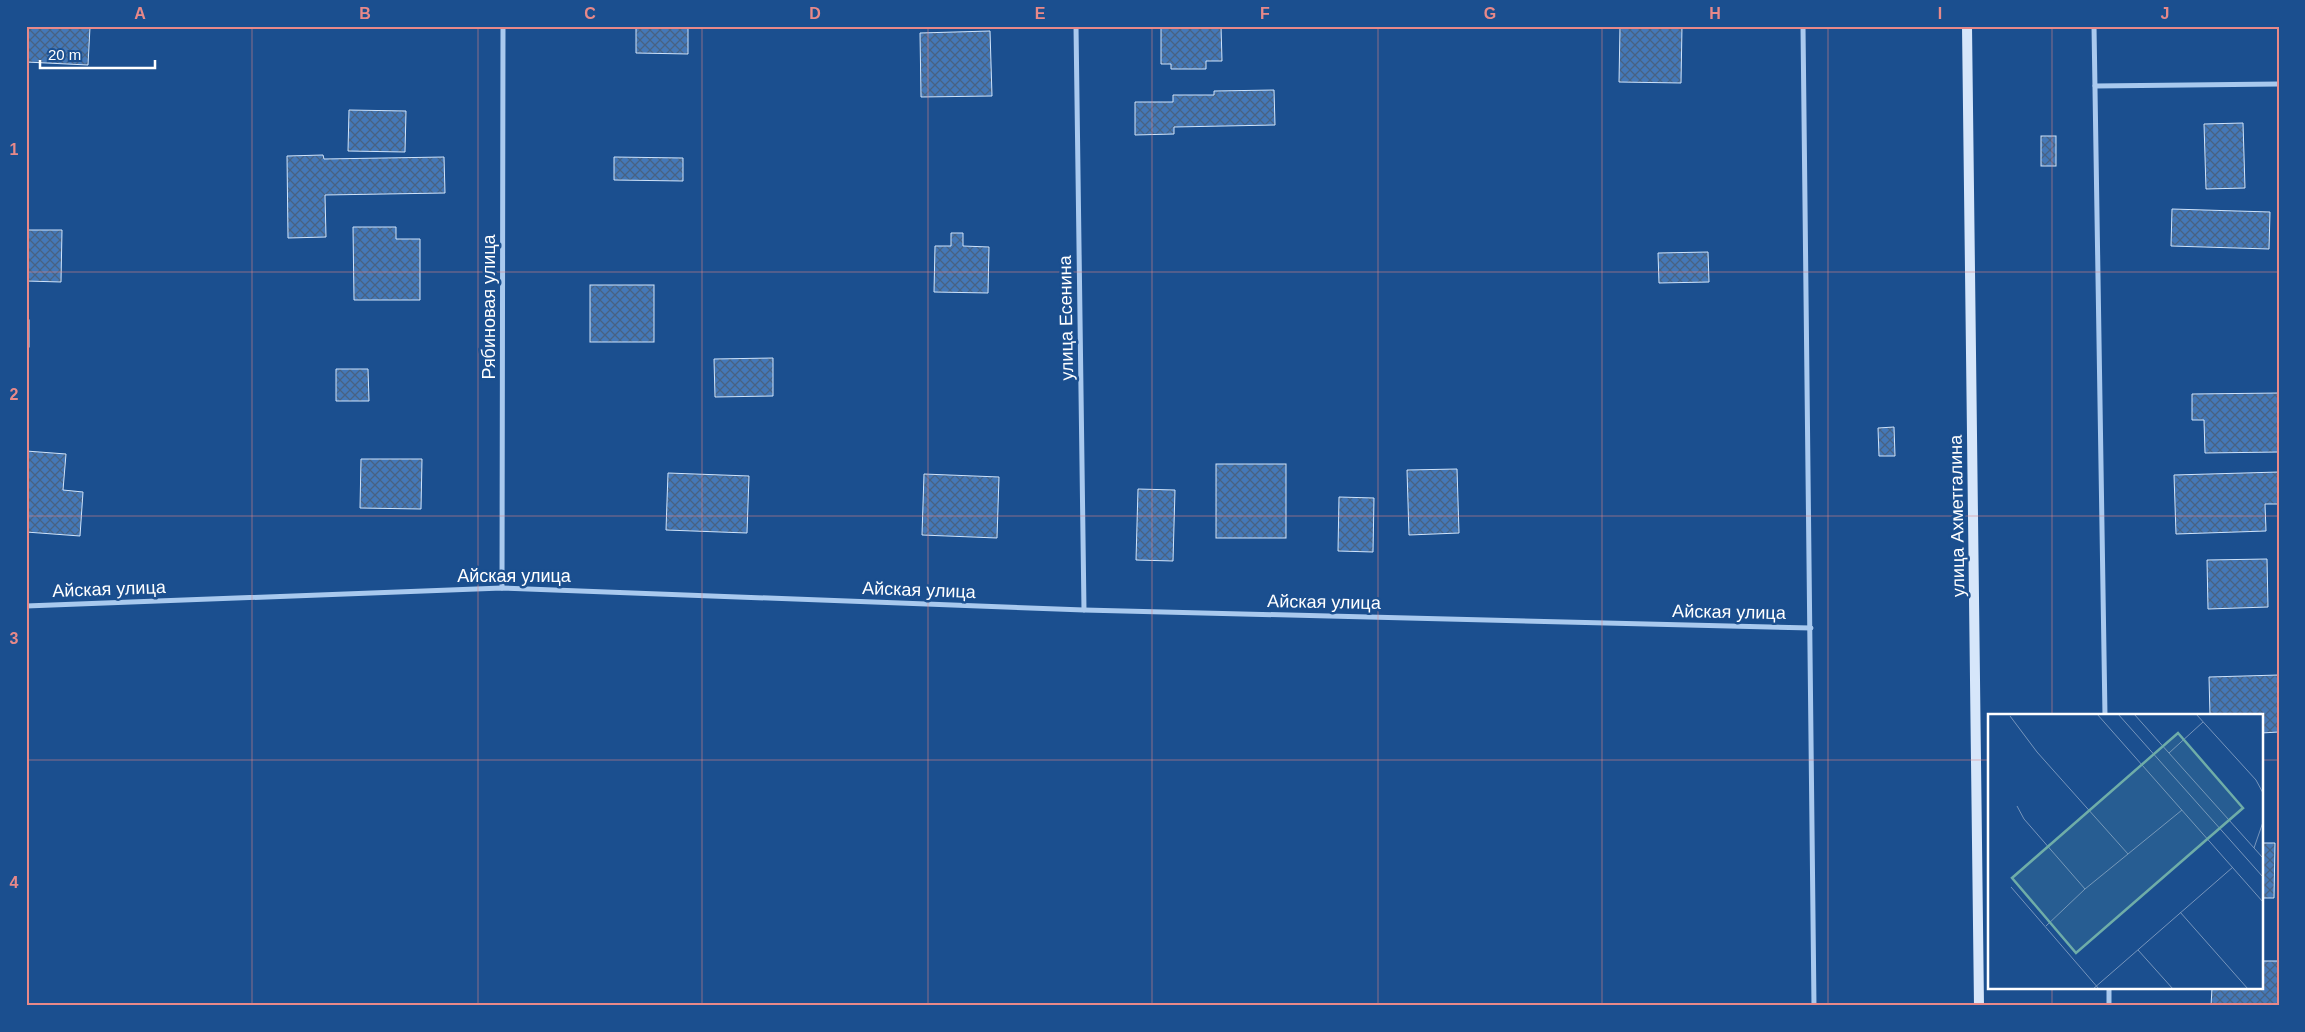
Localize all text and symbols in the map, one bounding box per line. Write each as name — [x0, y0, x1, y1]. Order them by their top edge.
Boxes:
text: A — [134, 5, 146, 22]
text: B — [359, 5, 371, 22]
text: C — [584, 5, 596, 22]
text: D — [809, 5, 821, 22]
text: E — [1035, 5, 1046, 22]
text: F — [1260, 5, 1270, 22]
text: G — [1484, 5, 1496, 22]
text: H — [1709, 5, 1721, 22]
text: I — [1938, 5, 1942, 22]
text: J — [2161, 5, 2169, 22]
scale bar — [40, 38, 155, 70]
text: 20 m — [48, 46, 81, 63]
text: 1 — [10, 141, 19, 158]
street label: Рябиновая улица — [479, 233, 499, 380]
street label: улица Есенина — [1055, 254, 1077, 381]
text: 2 — [10, 386, 19, 403]
street label: улица Ахметгалина — [1946, 434, 1968, 597]
street label: Айская улица — [457, 566, 572, 586]
street label: Айская улица — [52, 577, 167, 601]
street label: Айская улица — [862, 578, 977, 602]
street label: Айская улица — [1267, 591, 1382, 613]
street label: Айская улица — [1672, 601, 1787, 623]
text: 3 — [10, 630, 19, 647]
inset map — [1988, 714, 2262, 990]
text: 4 — [10, 874, 19, 891]

